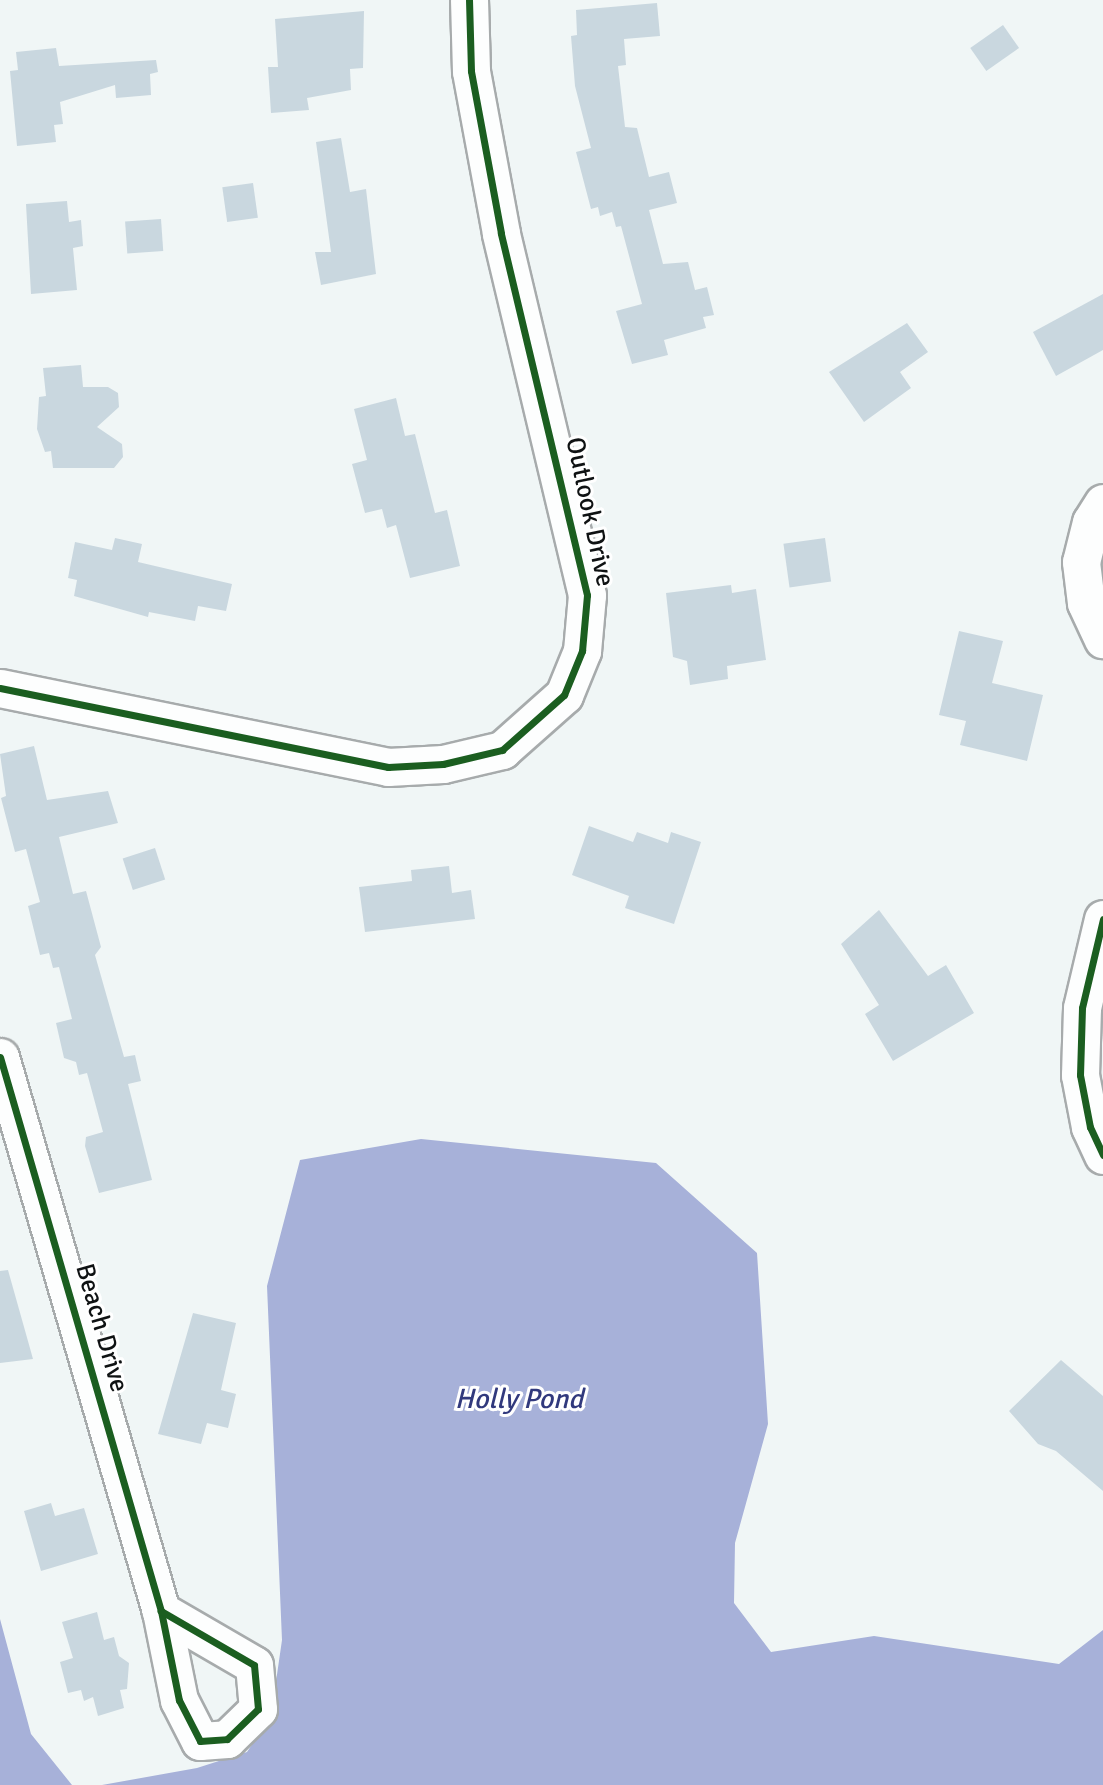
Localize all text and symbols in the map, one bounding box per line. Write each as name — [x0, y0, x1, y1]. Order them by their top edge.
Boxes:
street label: Outlook Drive — [558, 435, 620, 589]
street label: Beach Drive — [68, 1260, 134, 1396]
water label: Holly Pond — [455, 1382, 583, 1416]

